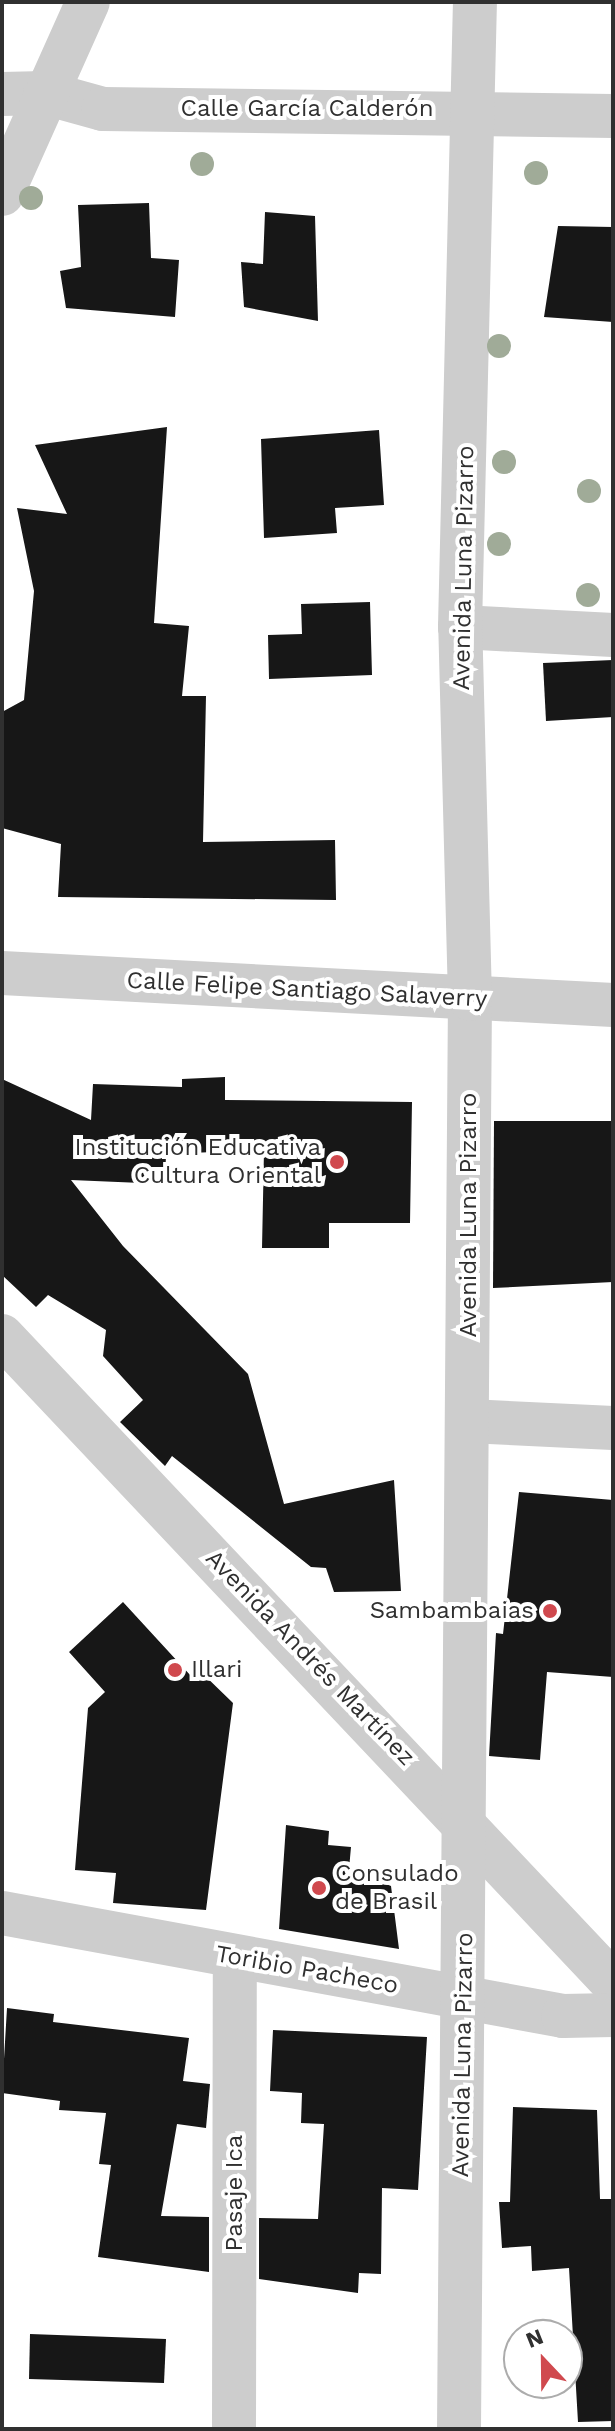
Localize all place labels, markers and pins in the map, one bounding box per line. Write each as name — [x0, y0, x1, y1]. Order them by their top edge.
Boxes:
place label: Institución Educativa Cultura Oriental — [74, 1134, 321, 1190]
marker: Institución Educativa Cultura Oriental — [328, 1153, 346, 1171]
place label: Sambambaias — [370, 1597, 534, 1625]
marker: Sambambaias — [541, 1602, 559, 1620]
place label: Illari — [191, 1656, 242, 1684]
marker: Illari — [166, 1661, 184, 1679]
place label: Consulado de Brasil — [335, 1860, 459, 1916]
marker: Consulado de Brasil — [310, 1879, 328, 1897]

